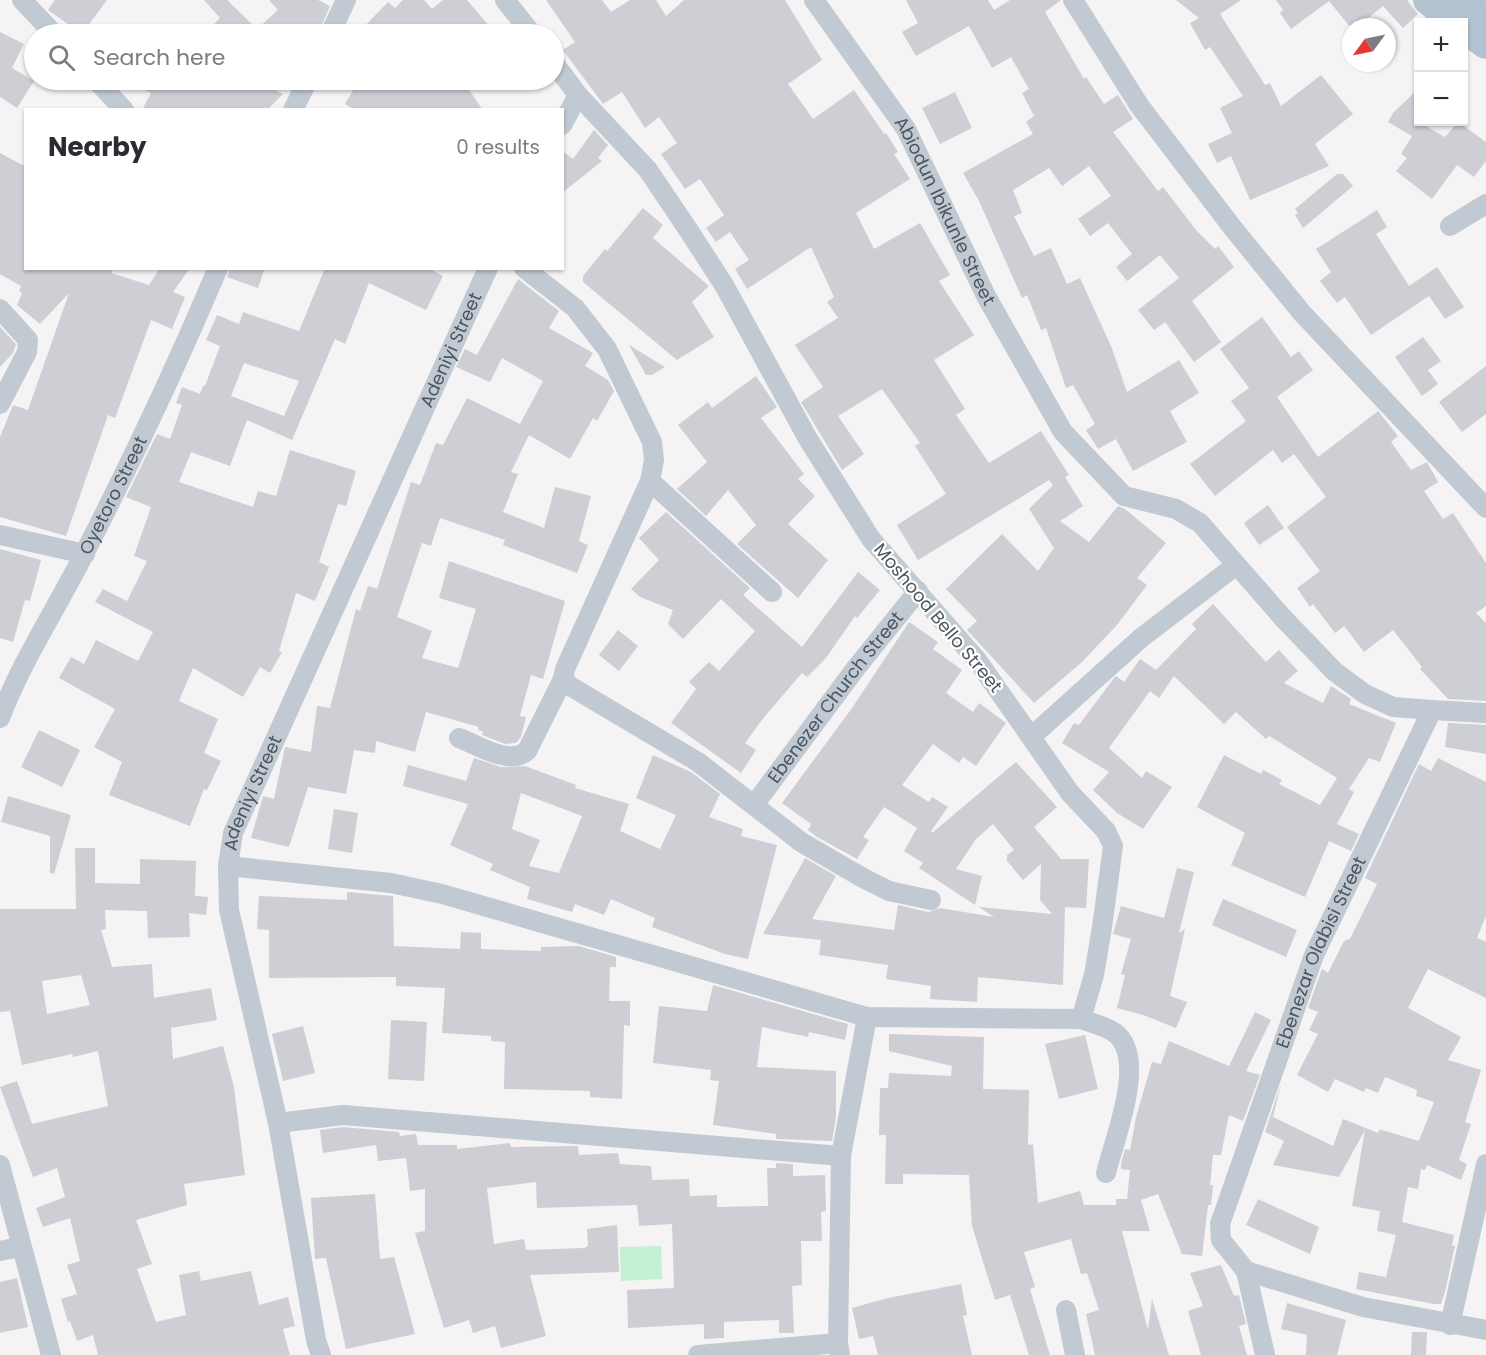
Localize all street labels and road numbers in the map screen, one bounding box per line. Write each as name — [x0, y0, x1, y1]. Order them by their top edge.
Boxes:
street label: Abiodun Ibikunle Street — [889, 111, 1002, 310]
street label: Adeniyi Street — [414, 288, 487, 411]
street label: Oyetoro Street — [73, 432, 153, 559]
street label: Moshood Bello Street — [868, 538, 1008, 698]
street label: Ebenezer Church Street — [762, 606, 909, 788]
street label: Adeniyi Street — [217, 731, 287, 852]
street label: Ebenezar Olabisi Street — [1269, 852, 1372, 1051]

